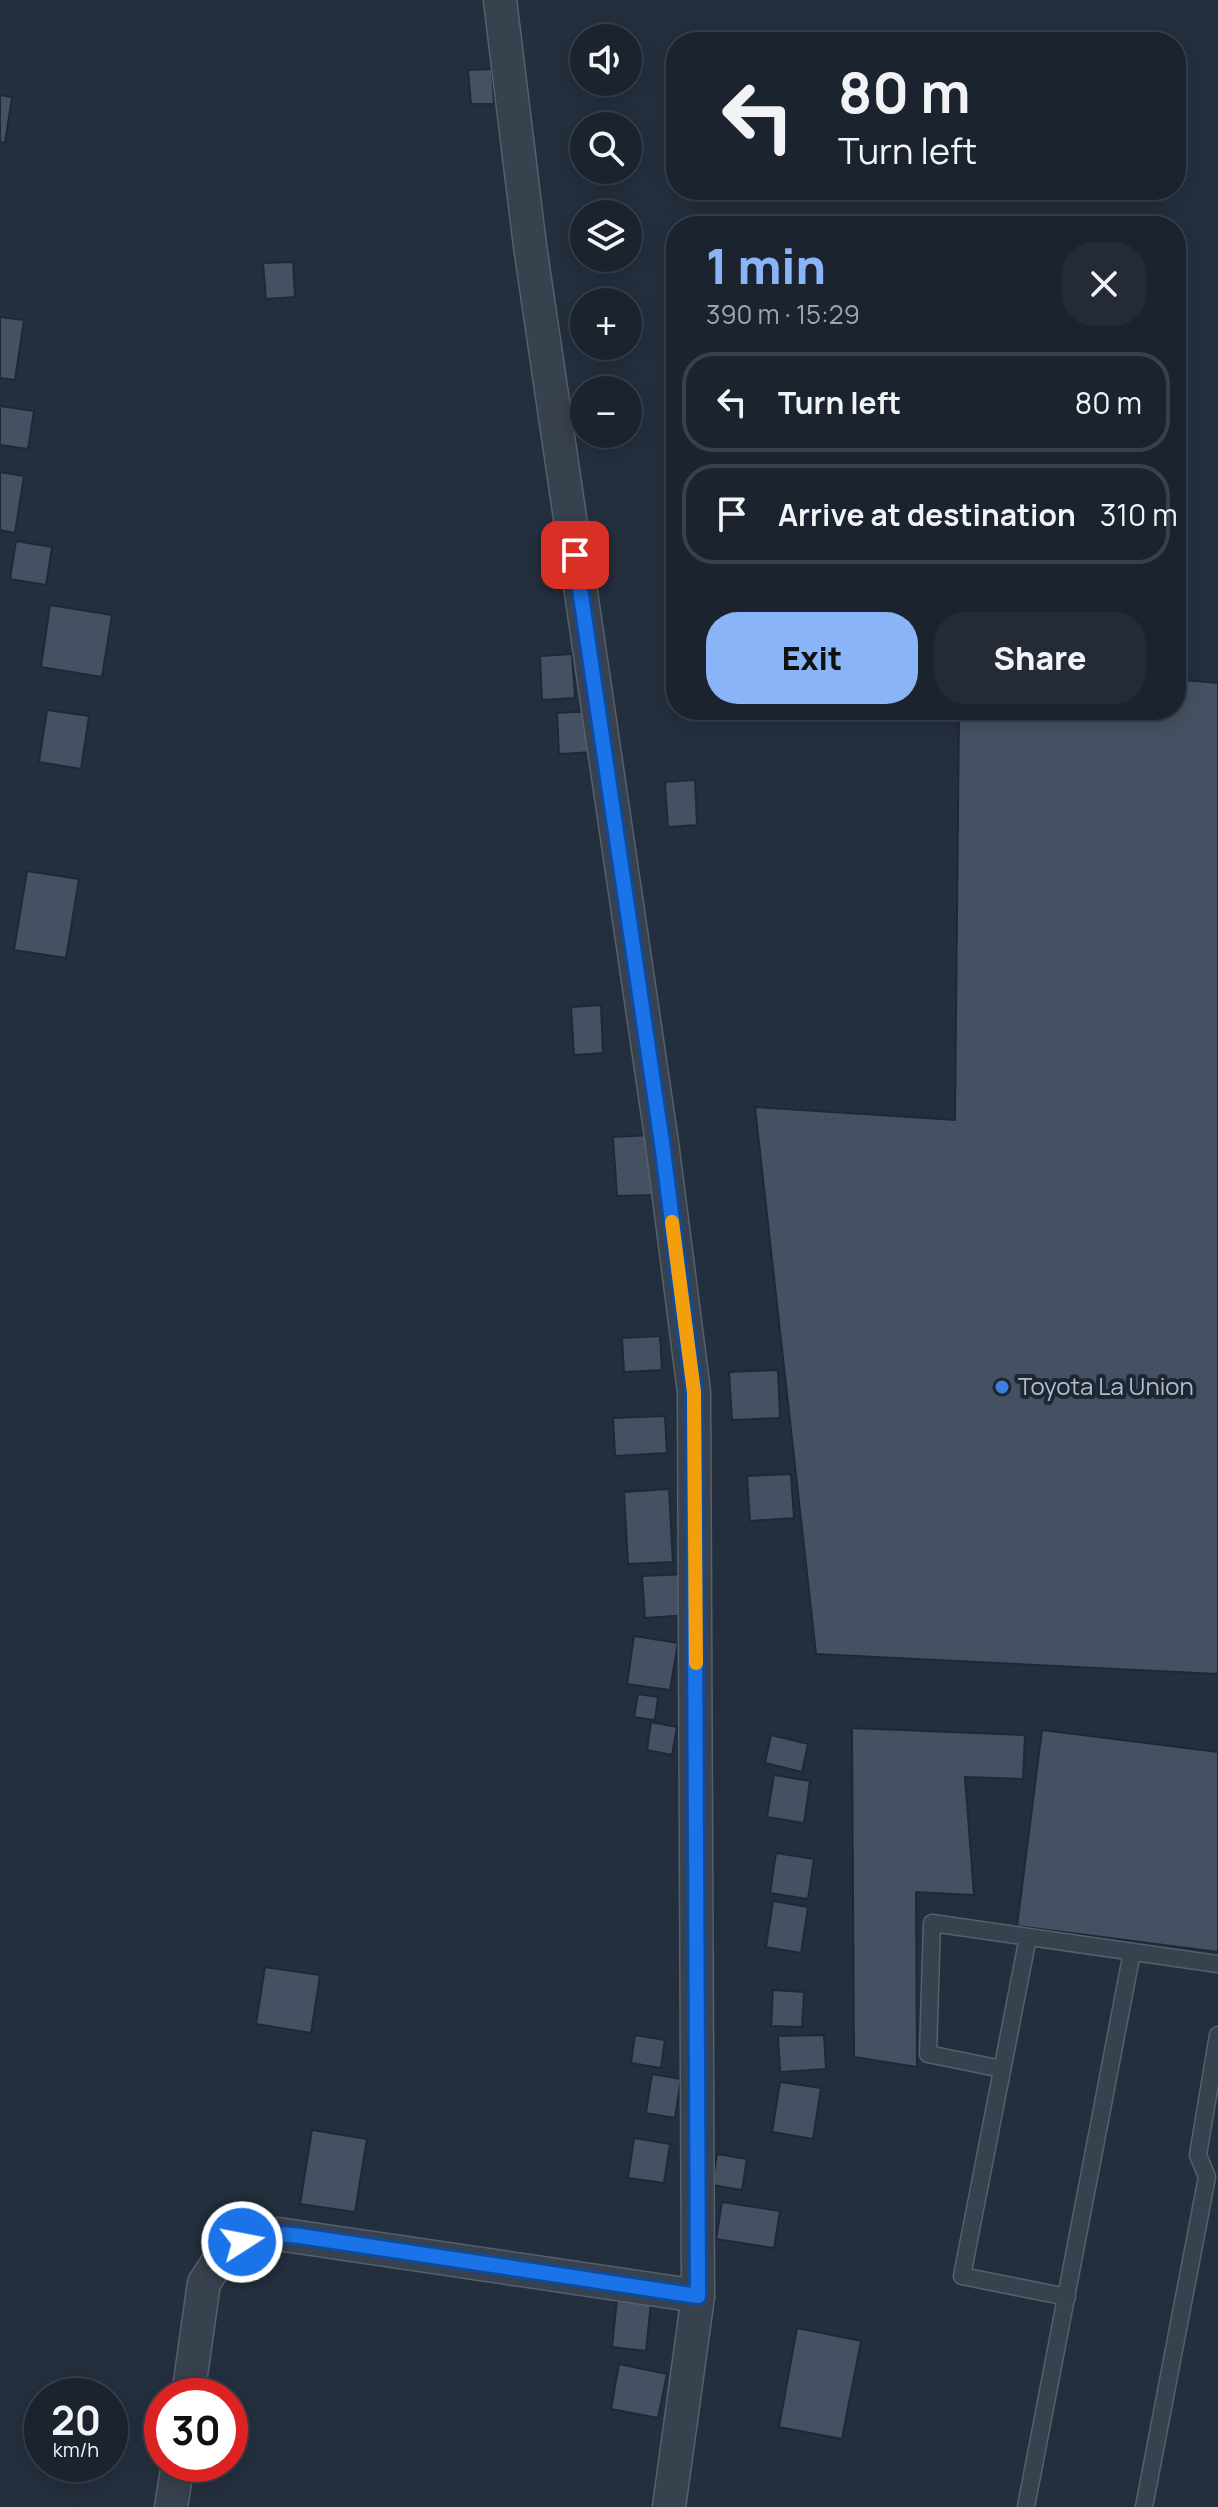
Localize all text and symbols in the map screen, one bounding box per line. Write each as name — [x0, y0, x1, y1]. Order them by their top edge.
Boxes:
map controls — [570, 24, 642, 448]
button: sound — [570, 24, 642, 96]
text: 80 m — [838, 53, 971, 130]
icon: left — [706, 64, 810, 168]
button: search — [570, 112, 642, 184]
text: Turn left — [838, 126, 977, 175]
button: layers — [570, 200, 642, 272]
text: 1 min — [706, 233, 826, 298]
button: close — [1062, 242, 1146, 326]
button: + — [570, 288, 642, 360]
text: 390 m · 15:29 — [706, 296, 860, 332]
button: − — [570, 376, 642, 448]
icon: left — [710, 380, 754, 424]
text: Turn left — [778, 382, 901, 423]
text: 80 m — [1075, 382, 1142, 423]
icon: arrive — [710, 492, 754, 536]
text: Arrive at destination — [778, 494, 1076, 535]
text: 310 m — [1100, 494, 1178, 535]
pin — [541, 521, 609, 589]
icon: arrive — [553, 533, 597, 577]
button: Exit — [706, 612, 918, 704]
button: Share — [934, 612, 1146, 704]
place label: Toyota La Union — [1018, 1369, 1194, 1402]
marker: Toyota La Union — [993, 1378, 1011, 1396]
position arrow — [200, 2200, 284, 2284]
speed limit sign: 30 — [144, 2378, 248, 2482]
text: 20 — [51, 2392, 101, 2447]
text: km/h — [53, 2436, 99, 2463]

